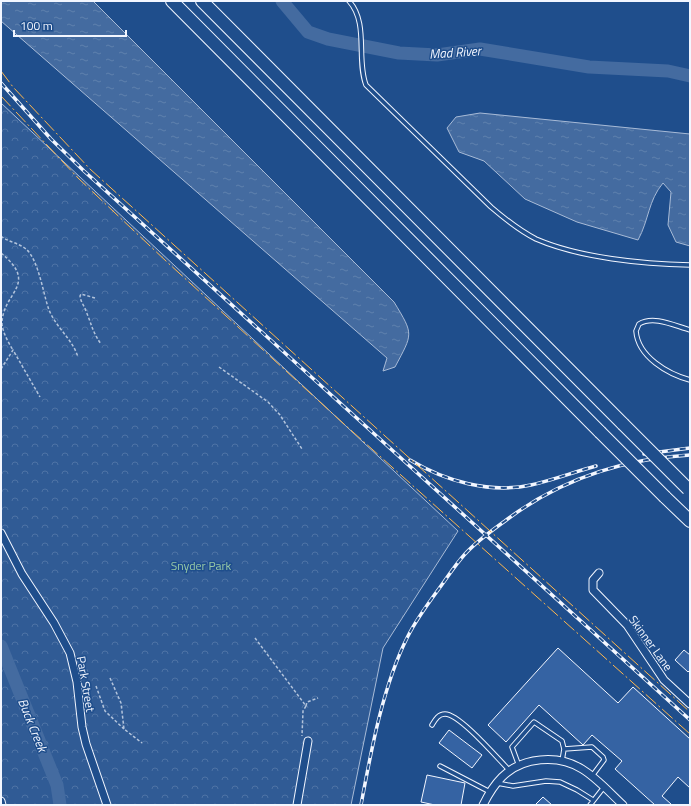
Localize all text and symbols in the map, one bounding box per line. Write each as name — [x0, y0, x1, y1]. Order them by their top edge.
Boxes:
scale bar — [14, 12, 126, 38]
text: 100 m — [20, 16, 53, 35]
water label: Mad River — [428, 40, 483, 64]
park label: Snyder Park — [171, 556, 232, 575]
street label: Skinner Lane — [624, 611, 678, 675]
street label: Park Street — [72, 655, 100, 714]
water label: Buck Creek — [13, 695, 54, 757]

